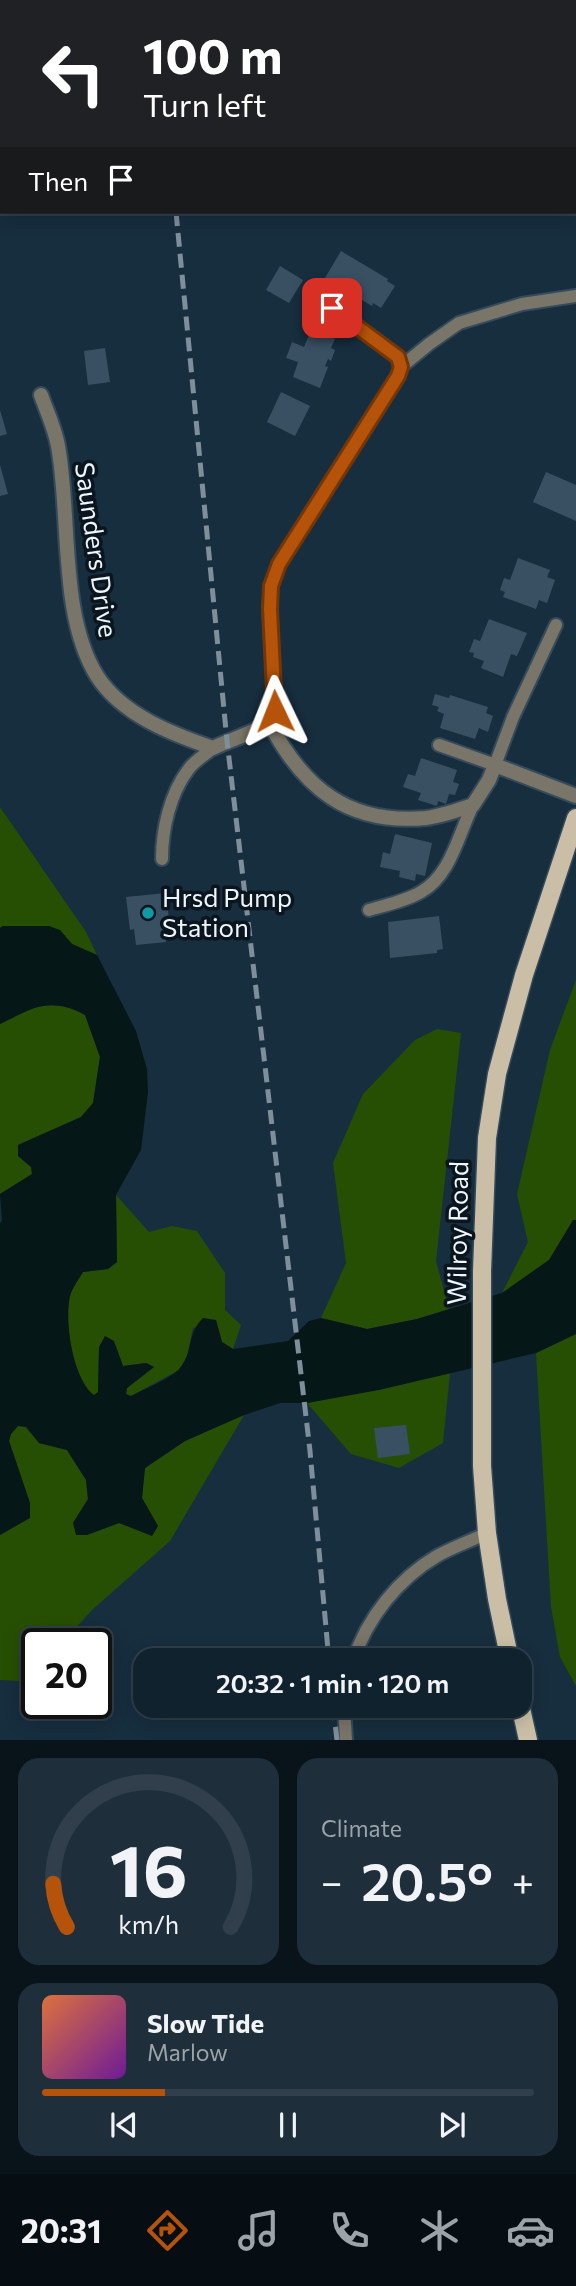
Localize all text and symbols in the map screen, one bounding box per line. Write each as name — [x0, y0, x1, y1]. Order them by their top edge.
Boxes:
text: 100 m — [143, 24, 282, 84]
icon: left — [28, 28, 119, 119]
text: Turn left — [143, 84, 267, 124]
icon: arrive — [102, 161, 140, 199]
text: Then — [28, 165, 88, 196]
pin — [302, 278, 362, 338]
icon: arrive — [313, 289, 351, 327]
street label: Saunders Drive — [70, 460, 125, 639]
position arrow — [238, 674, 312, 748]
place label: Hrsd Pump Station — [162, 881, 292, 942]
marker: Hrsd Pump Station — [140, 905, 156, 921]
street label: Wilroy Road — [440, 1161, 473, 1305]
speed limit sign: 20 — [21, 1628, 112, 1719]
text: 20:32 · 1 min · 120 m — [216, 1667, 449, 1698]
text: Climate — [321, 1814, 402, 1842]
text: 16 — [110, 1824, 187, 1913]
text: 20.5° — [361, 1848, 493, 1912]
text: − — [321, 1857, 343, 1904]
text: + — [512, 1857, 534, 1904]
text: km/h — [118, 1909, 179, 1939]
text: Slow Tide — [147, 2007, 264, 2038]
text: Marlow — [147, 2038, 228, 2066]
icon: previous — [105, 2106, 143, 2144]
icon: pause — [269, 2106, 307, 2144]
icon: next — [433, 2106, 471, 2144]
icon: directions — [143, 2206, 192, 2255]
icon: music — [234, 2206, 283, 2255]
icon: phone — [325, 2206, 374, 2255]
icon: climate — [415, 2206, 464, 2255]
icon: car — [506, 2206, 555, 2255]
text: 20:31 — [21, 2210, 102, 2250]

